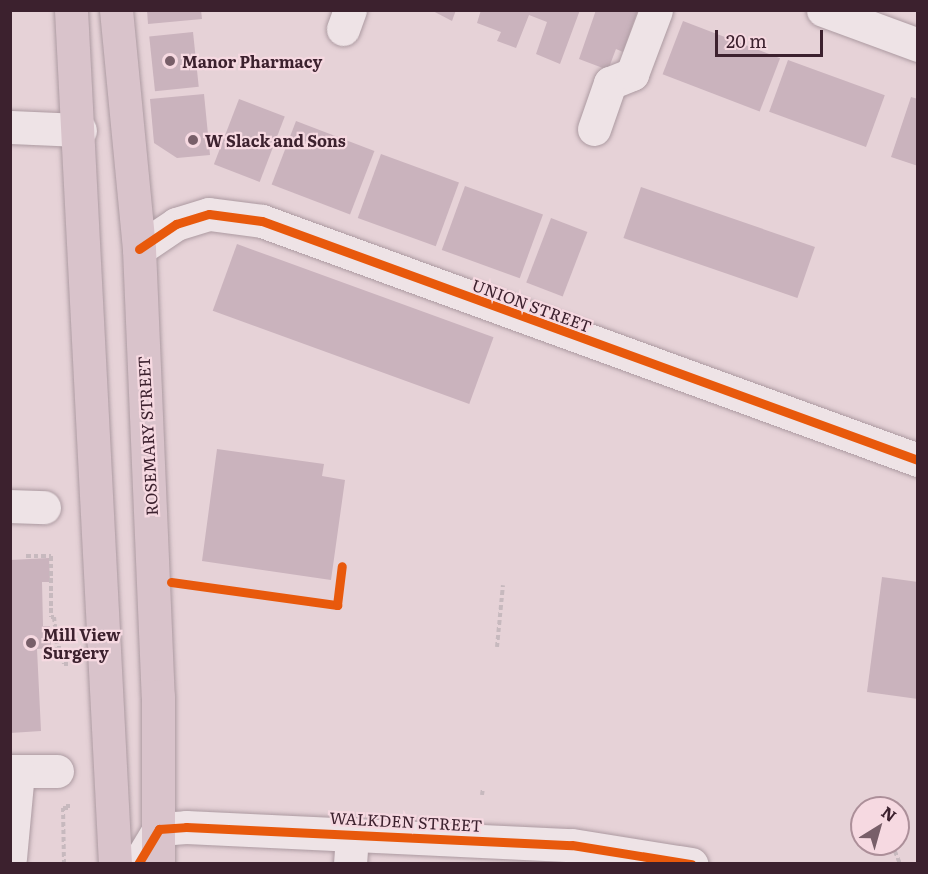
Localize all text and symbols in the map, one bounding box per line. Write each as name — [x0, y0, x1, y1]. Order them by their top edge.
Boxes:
scale bar — [718, 18, 826, 56]
text: 20 m — [726, 27, 767, 54]
place label: Manor Pharmacy — [182, 51, 322, 71]
marker: Manor Pharmacy — [163, 54, 177, 68]
place label: W Slack and Sons — [205, 130, 346, 150]
marker: W Slack and Sons — [186, 133, 200, 147]
street label: UNION STREET — [470, 274, 594, 336]
street label: ROSEMARY STREET — [133, 356, 161, 516]
place label: Mill View Surgery — [43, 624, 120, 662]
marker: Mill View Surgery — [24, 636, 38, 650]
north arrow — [850, 796, 910, 856]
text: N — [877, 800, 902, 827]
street label: WALKDEN STREET — [329, 807, 483, 835]

